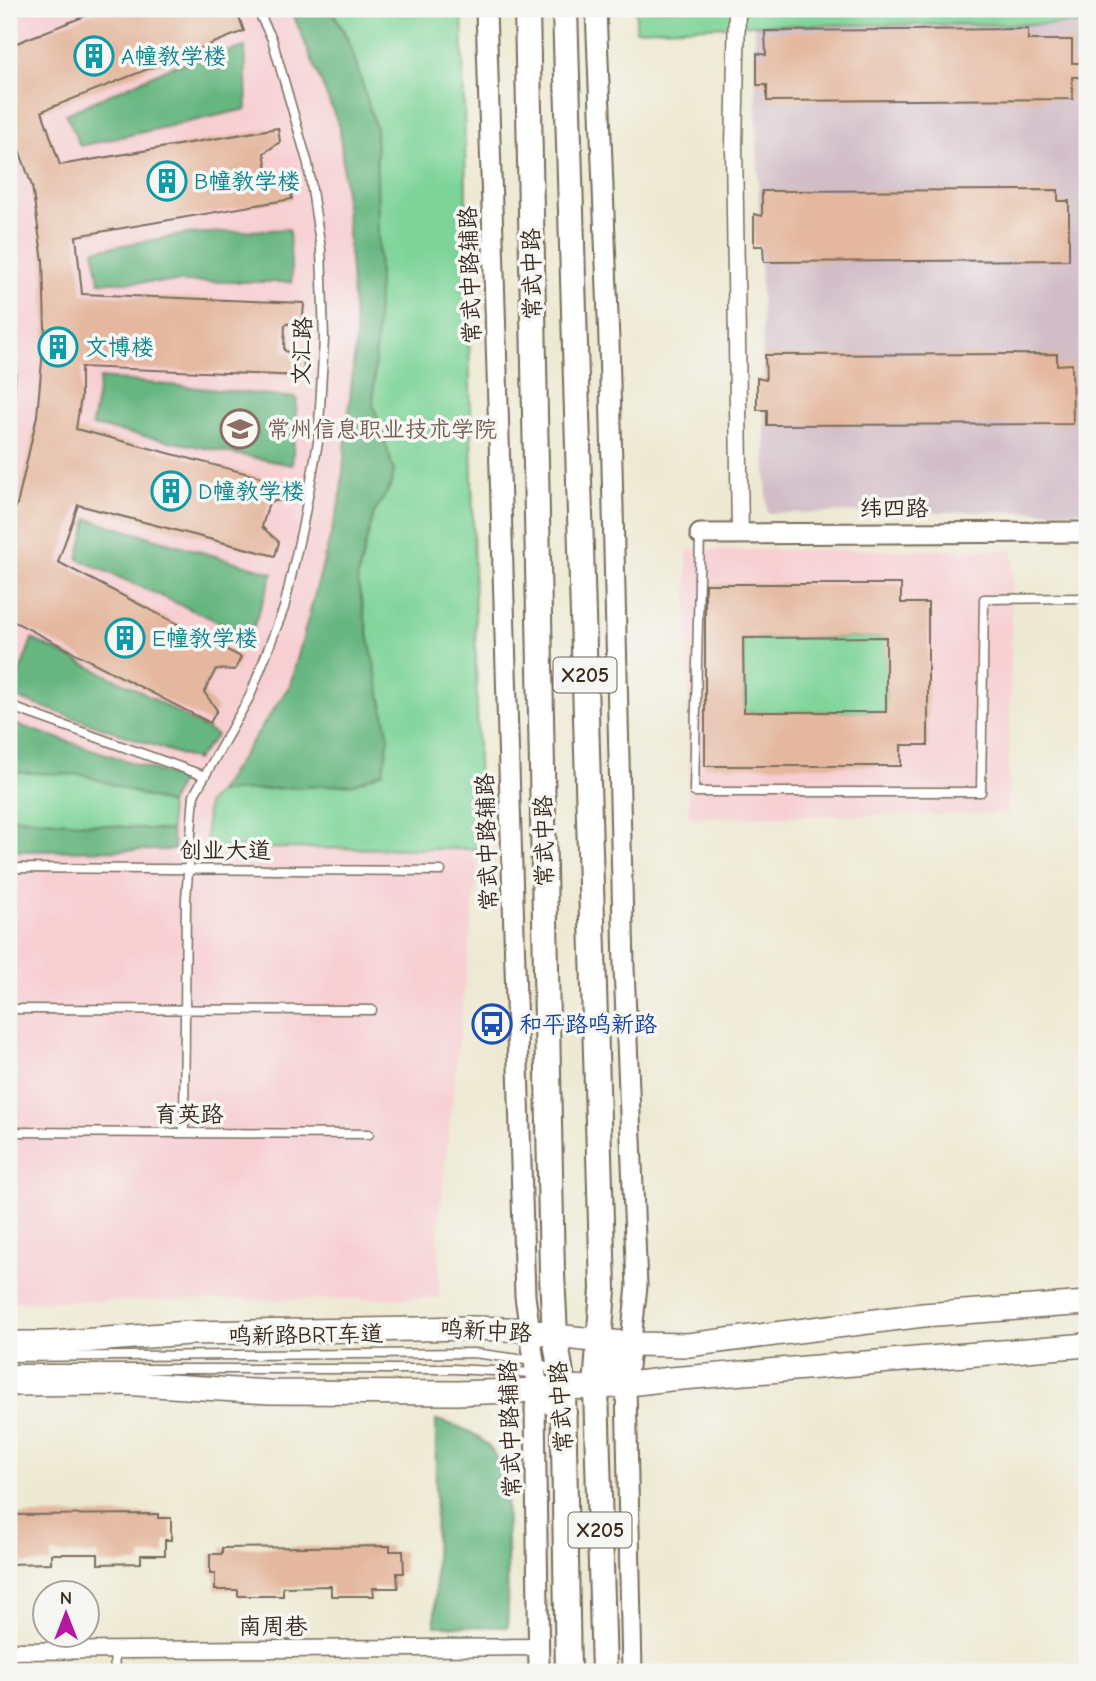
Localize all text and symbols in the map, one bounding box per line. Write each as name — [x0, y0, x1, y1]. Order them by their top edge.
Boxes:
building icon: A幢教学楼 — [73, 35, 115, 77]
place label: A幢教学楼 — [121, 43, 226, 70]
building icon: B幢教学楼 — [146, 160, 188, 202]
place label: B幢教学楼 — [194, 168, 300, 195]
street label: 常武中路辅路 — [454, 206, 486, 344]
street label: 常武中路 — [518, 228, 546, 320]
street label: 文汇路 — [287, 316, 317, 386]
building icon: 文博楼 — [37, 326, 79, 368]
place label: 文博楼 — [85, 334, 154, 361]
school or university icon: 常州信息职业技术学院 — [219, 408, 261, 450]
place label: 常州信息职业技术学院 — [267, 416, 497, 443]
building icon: D幢教学楼 — [150, 470, 192, 512]
place label: D幢教学楼 — [198, 478, 304, 505]
street label: 纬四路 — [860, 495, 929, 522]
building icon: E幢教学楼 — [104, 617, 146, 659]
place label: E幢教学楼 — [152, 625, 258, 652]
road number: X205 — [554, 658, 616, 692]
street label: 常武中路辅路 — [471, 773, 503, 911]
street label: 常武中路 — [530, 795, 558, 887]
street label: 创业大道 — [179, 837, 271, 864]
bus stop icon: 和平路鸣新路 — [471, 1003, 513, 1045]
place label: 和平路鸣新路 — [519, 1011, 657, 1038]
street label: 育英路 — [155, 1101, 224, 1128]
street label: 鸣新中路 — [439, 1315, 533, 1347]
street label: 鸣新路BRT车道 — [228, 1320, 384, 1350]
street label: 常武中路辅路 — [494, 1360, 526, 1498]
street label: 常武中路 — [544, 1360, 578, 1454]
road number: X205 — [568, 1512, 632, 1548]
north arrow — [32, 1580, 102, 1650]
text: N — [60, 1587, 72, 1609]
street label: 南周巷 — [239, 1613, 309, 1640]

